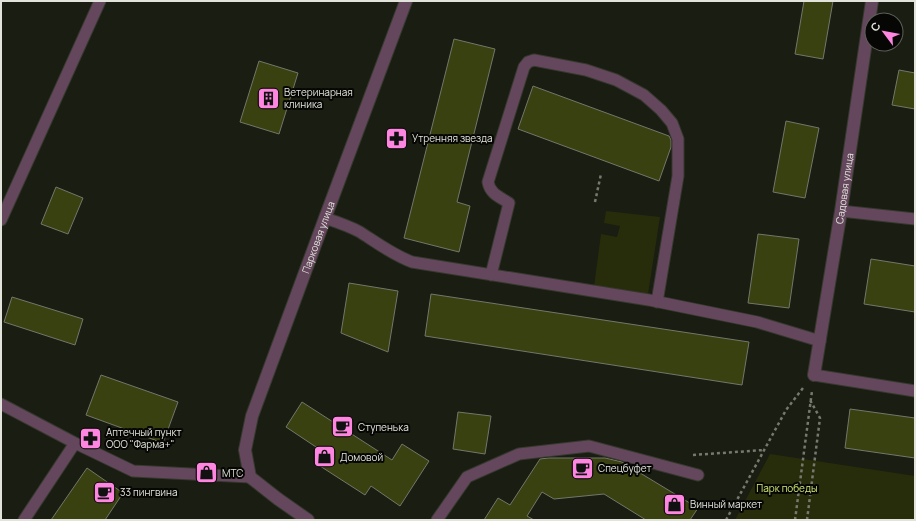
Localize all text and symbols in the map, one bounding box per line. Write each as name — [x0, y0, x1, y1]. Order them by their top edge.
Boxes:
north arrow — [864, 12, 904, 52]
text: С — [867, 19, 884, 34]
building icon: Ветеринарная клиника — [256, 85, 282, 111]
place label: Ветеринарная клиника — [284, 85, 353, 111]
pharmacy icon: Утренняя звезда — [383, 125, 409, 151]
place label: Утренняя звезда — [412, 131, 493, 145]
street label: Садовая улица — [832, 152, 856, 225]
street label: Парковая улица — [298, 199, 338, 275]
cafe icon: Ступенька — [329, 414, 355, 440]
place label: Ступенька — [358, 420, 409, 434]
pharmacy icon: Аптечный пункт ООО "Фарма+" — [78, 425, 104, 451]
place label: Аптечный пункт ООО "Фарма+" — [106, 425, 182, 451]
shop icon: Домовой — [312, 444, 338, 470]
place label: Домовой — [340, 450, 383, 464]
cafe icon: Спецбуфет — [570, 455, 596, 481]
shop icon: МТС — [194, 460, 220, 486]
place label: Спецбуфет — [598, 461, 652, 475]
place label: МТС — [222, 466, 244, 480]
cafe icon: 33 пингвина — [92, 479, 118, 505]
park label: Парк победы — [756, 481, 818, 495]
place label: 33 пингвина — [120, 485, 178, 499]
shop icon: Винный маркет — [662, 491, 688, 517]
place label: Винный маркет — [690, 497, 762, 511]

